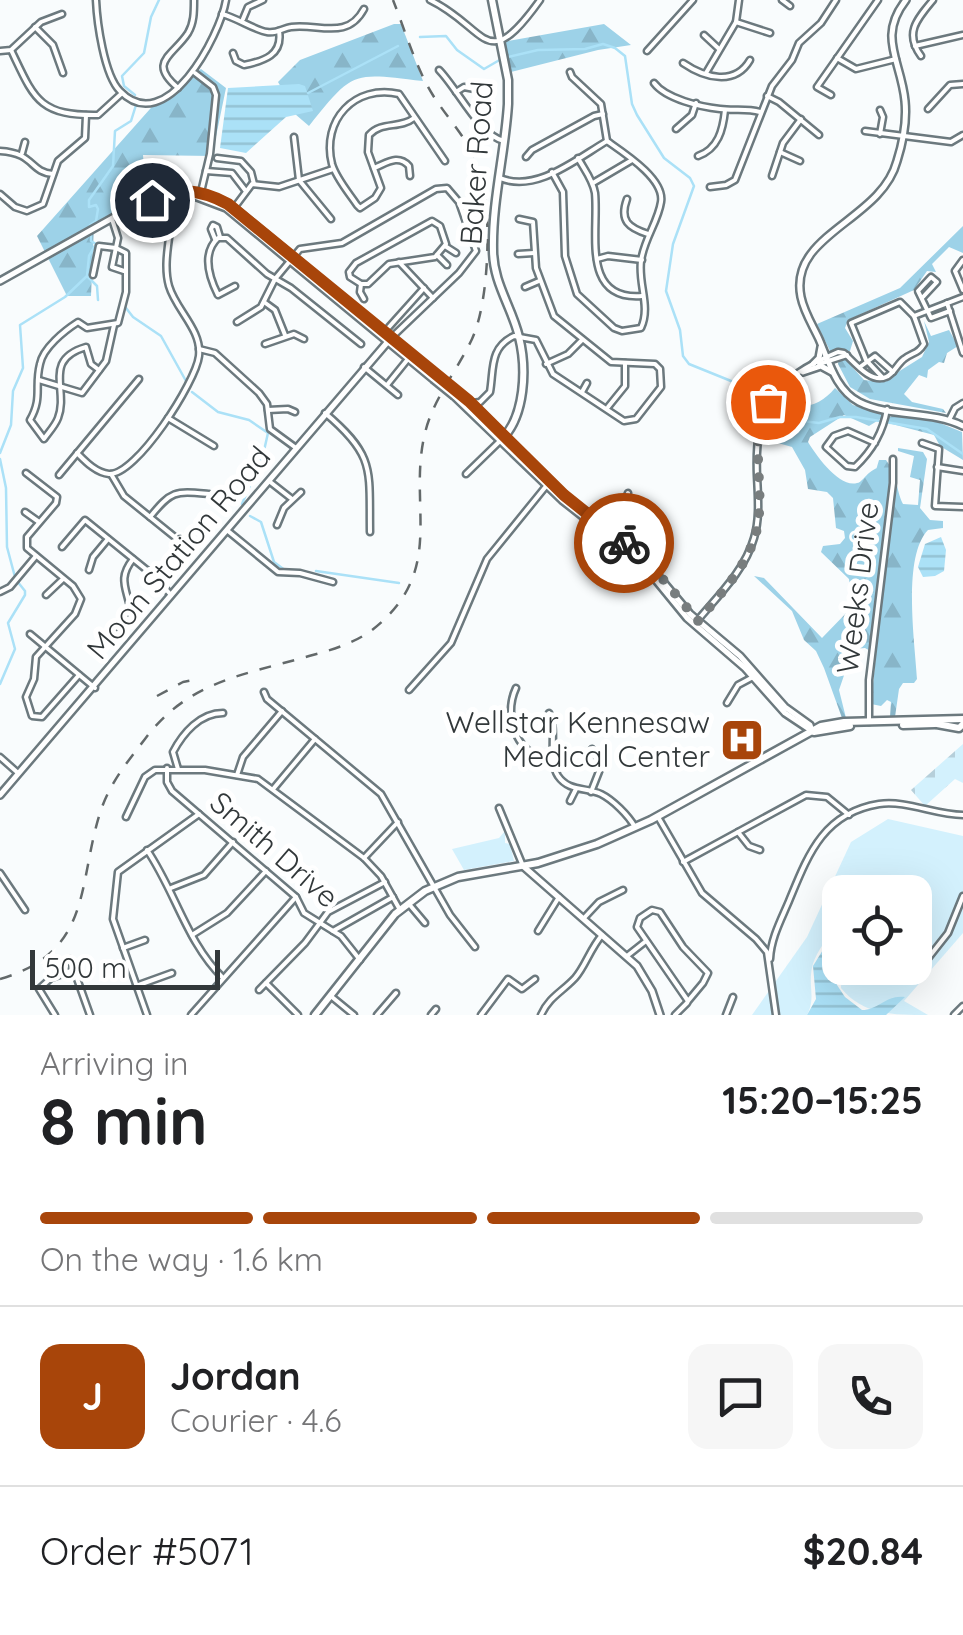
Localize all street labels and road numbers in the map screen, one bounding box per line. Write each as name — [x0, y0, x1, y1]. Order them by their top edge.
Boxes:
street label: Baker Road — [451, 80, 501, 246]
street label: Moon Station Road — [78, 438, 278, 667]
street label: Weeks Drive — [828, 500, 886, 676]
street label: Smith Drive — [202, 783, 347, 915]

